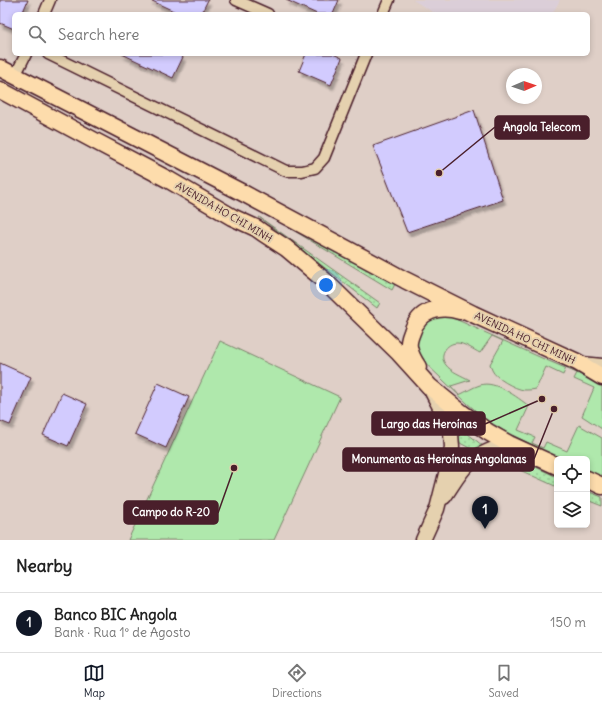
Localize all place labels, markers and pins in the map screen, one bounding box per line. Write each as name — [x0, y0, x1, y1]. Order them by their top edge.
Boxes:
callout: Angola Telecom — [495, 116, 589, 139]
callout: Largo das Heroínas — [372, 412, 485, 435]
callout: Monumento as Heroínas Angolanas — [343, 448, 534, 471]
pin: 1 — [472, 496, 498, 529]
callout: Campo do R-20 — [124, 501, 218, 524]

